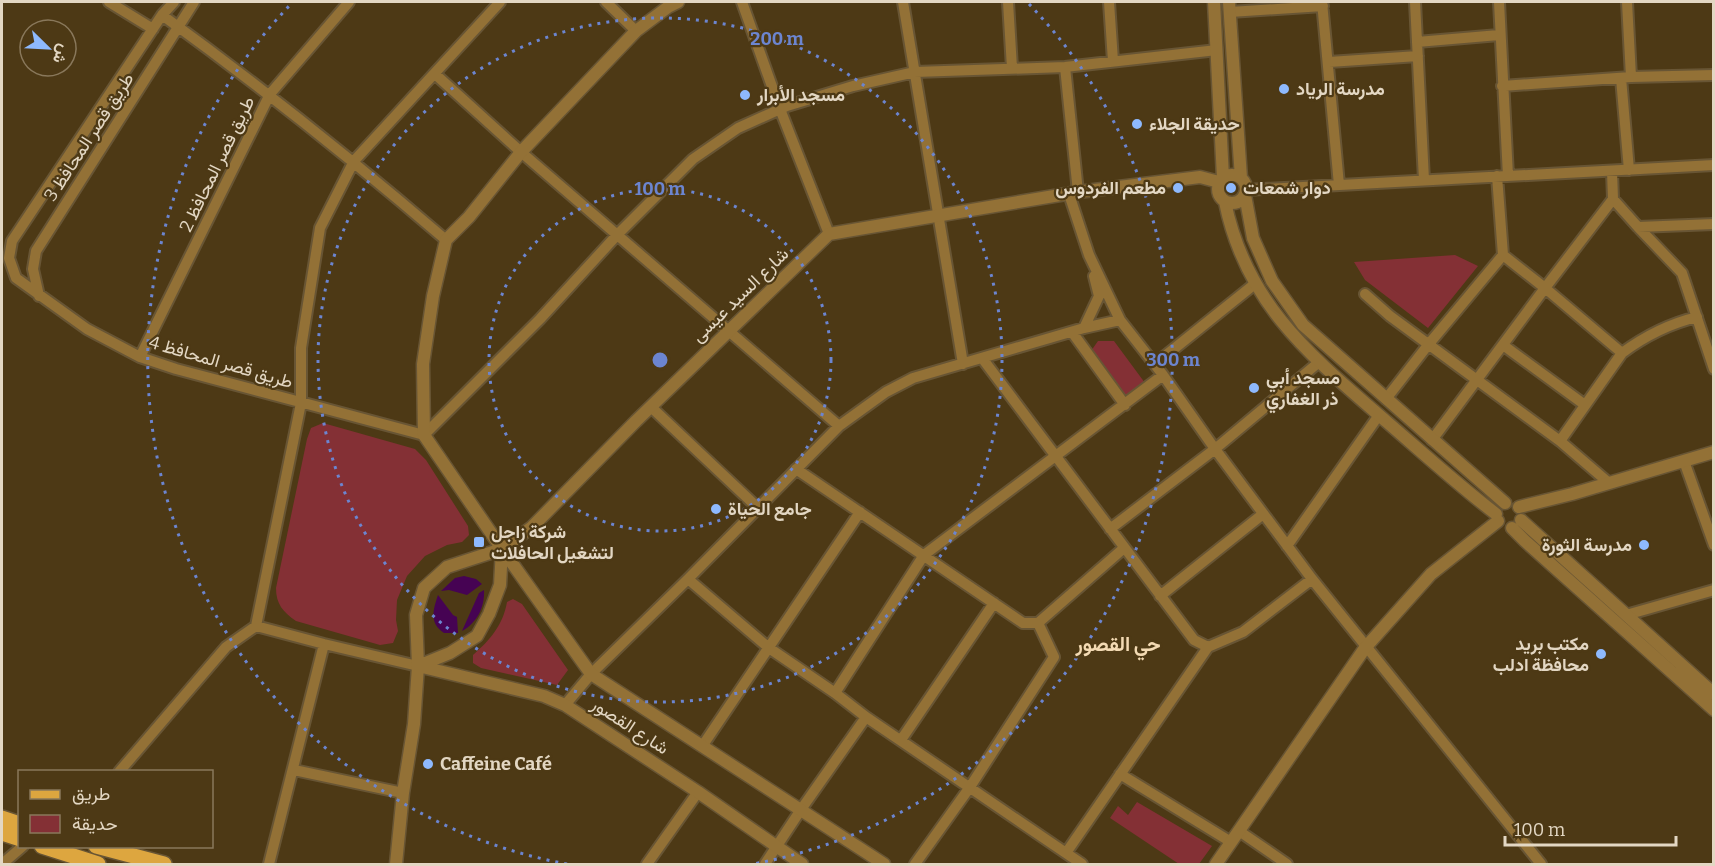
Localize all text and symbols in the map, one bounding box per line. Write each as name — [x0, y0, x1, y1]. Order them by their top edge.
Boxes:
north arrow — [18, 18, 78, 78]
text: 200 m — [750, 28, 804, 50]
text: ش — [49, 41, 74, 67]
street label: طريق قصر المحافظ 3 — [39, 69, 139, 205]
place label: مدرسة الرياد — [1296, 78, 1385, 100]
marker: مدرسة الرياد — [1277, 82, 1291, 96]
place label: مسجد الأبرار — [756, 84, 845, 106]
marker: مسجد الأبرار — [738, 88, 752, 102]
street label: طريق قصر المحافظ 2 — [175, 93, 259, 235]
place label: حديقة الجلاء — [1149, 113, 1240, 135]
marker: حديقة الجلاء — [1130, 117, 1144, 131]
place label: مطعم الفردوس — [1055, 177, 1166, 200]
place label: دوار شمعات — [1243, 177, 1331, 199]
text: 100 m — [634, 178, 686, 200]
marker: مطعم الفردوس — [1171, 181, 1185, 195]
marker: دوار شمعات — [1224, 181, 1238, 195]
street label: شارع السيد عيسى — [687, 243, 794, 348]
street label: طريق قصر المحافظ 4 — [146, 331, 296, 393]
text: 300 m — [1146, 349, 1200, 371]
centre of rings — [650, 350, 670, 370]
place label: مسجد أبي ذر الغفاري — [1266, 367, 1340, 414]
marker: مسجد أبي ذر الغفاري — [1247, 381, 1261, 395]
place label: جامع الحياة — [728, 498, 812, 521]
marker: جامع الحياة — [709, 502, 723, 516]
place label: شركة زاجل لتشغيل الحافلات — [491, 521, 614, 564]
place label: مدرسة الثورة — [1542, 534, 1632, 556]
marker: شركة زاجل لتشغيل الحافلات — [472, 535, 486, 549]
marker: مدرسة الثورة — [1637, 538, 1651, 552]
district label: حي القصور — [1075, 632, 1161, 661]
place label: مكتب بريد محافظة ادلب — [1493, 633, 1589, 676]
marker: مكتب بريد محافظة ادلب — [1594, 647, 1608, 661]
street label: شارع القصور — [586, 692, 673, 760]
place label: Caffeine Café — [440, 753, 552, 775]
marker: Caffeine Café — [421, 757, 435, 771]
legend — [18, 770, 213, 848]
text: طريق — [72, 783, 110, 805]
scale bar — [1505, 809, 1676, 847]
text: حديقة — [72, 813, 118, 835]
text: 100 m — [1514, 819, 1565, 841]

